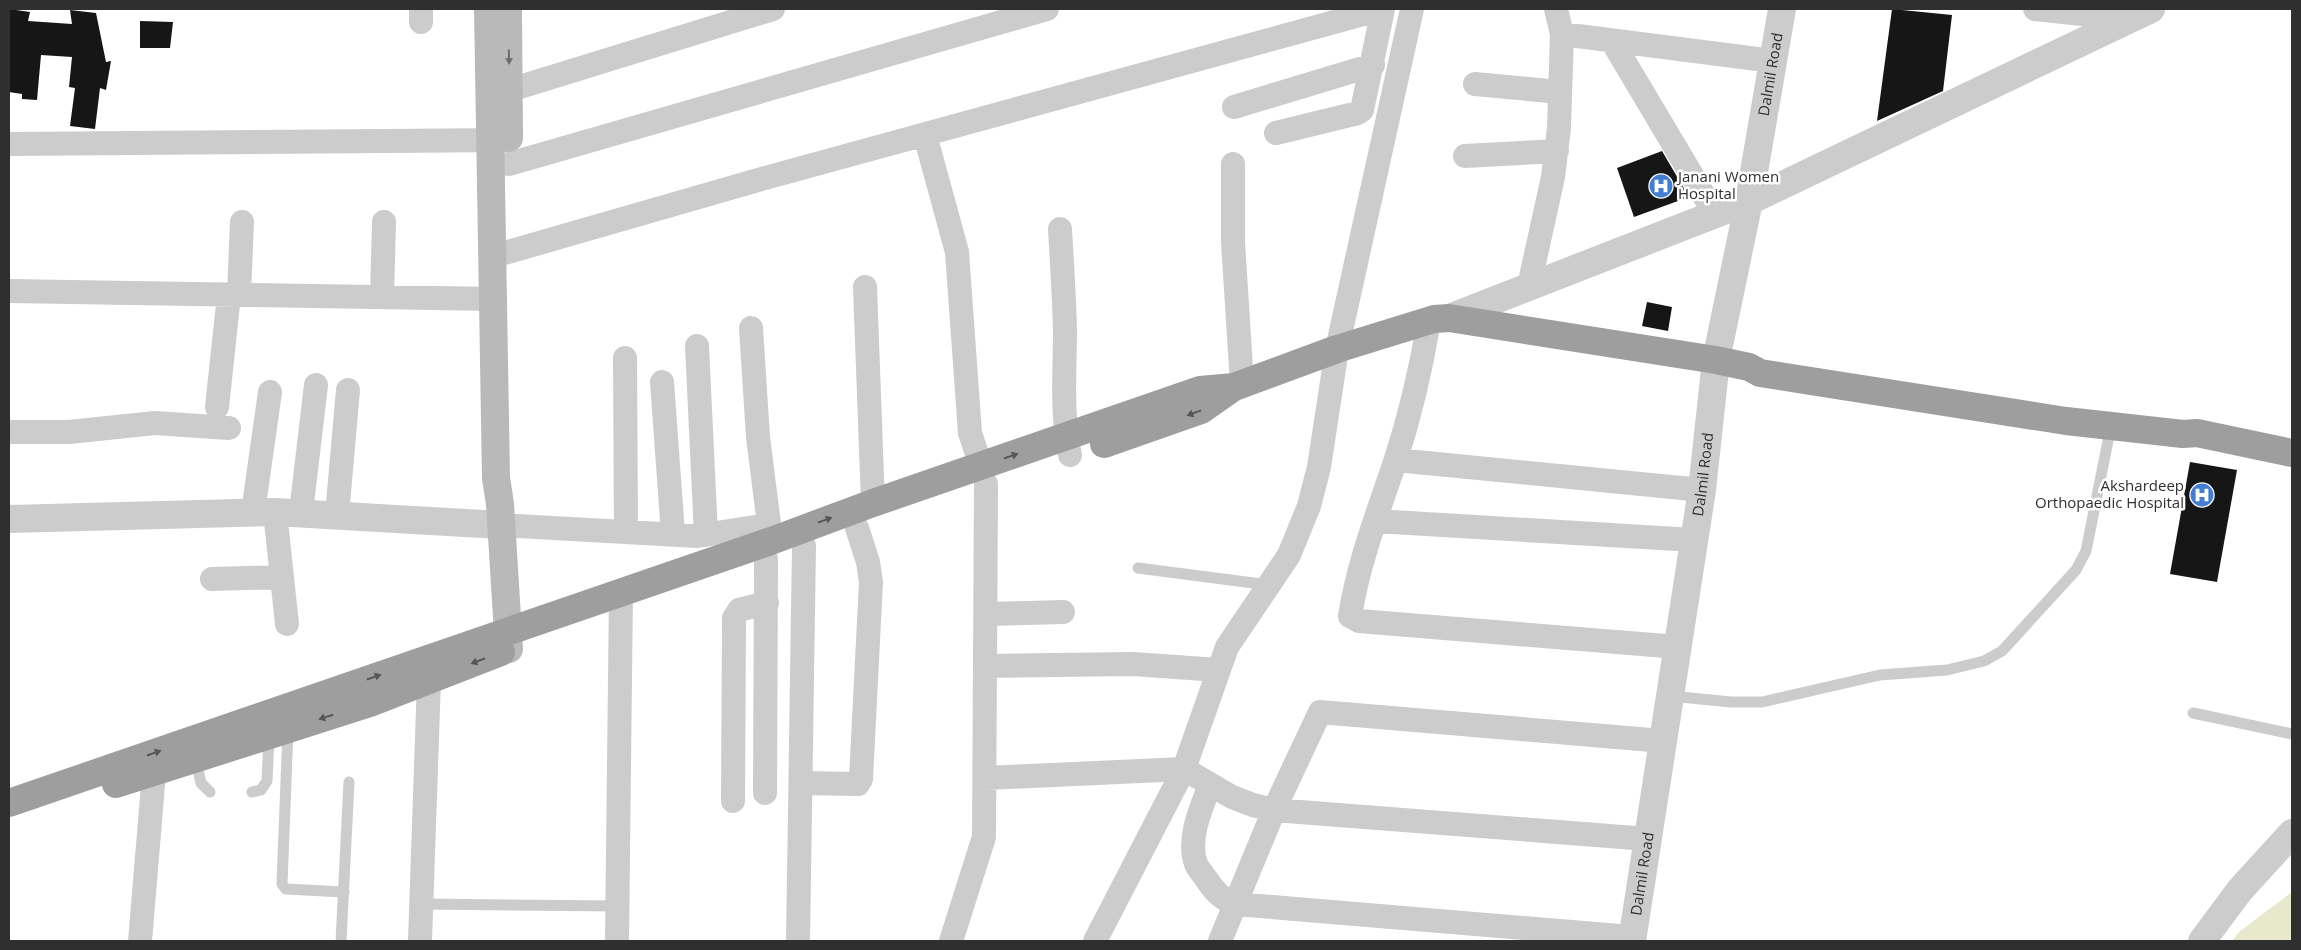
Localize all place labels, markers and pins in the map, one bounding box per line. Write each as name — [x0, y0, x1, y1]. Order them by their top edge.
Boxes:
place label: Janani Women Hospital — [1676, 166, 1779, 203]
hospital icon: Janani Women Hospital — [1648, 173, 1674, 199]
place label: Akshardeep Orthopaedic Hospital — [2035, 475, 2184, 512]
hospital icon: Akshardeep Orthopaedic Hospital — [2189, 482, 2215, 508]

